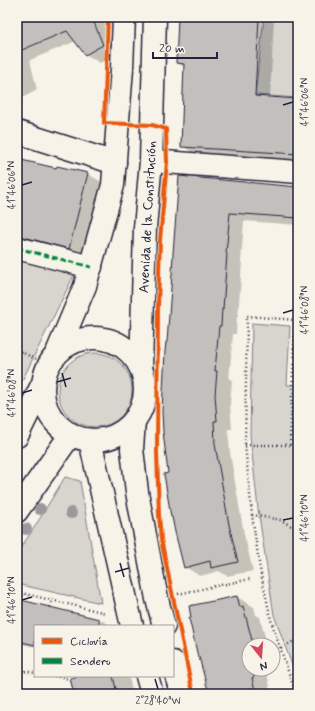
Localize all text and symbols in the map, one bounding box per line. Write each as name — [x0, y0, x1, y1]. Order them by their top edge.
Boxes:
scale bar — [153, 34, 217, 60]
text: 20 m — [159, 41, 185, 57]
text: 41°46'06"N — [298, 77, 312, 126]
street label: Avenida de la Constitución — [135, 140, 161, 294]
text: 41°46'06"N — [5, 160, 19, 209]
text: 41°46'08"N — [298, 285, 312, 334]
text: 41°46'08"N — [5, 368, 19, 417]
text: 41°46'10"N — [298, 494, 312, 542]
text: 41°46'10"N — [5, 576, 19, 624]
legend — [34, 625, 174, 677]
text: Ciclovía — [70, 634, 108, 650]
north arrow — [241, 637, 281, 677]
text: Sendero — [70, 654, 111, 670]
text: N — [258, 658, 269, 673]
text: 2°28'40"W — [135, 694, 181, 708]

